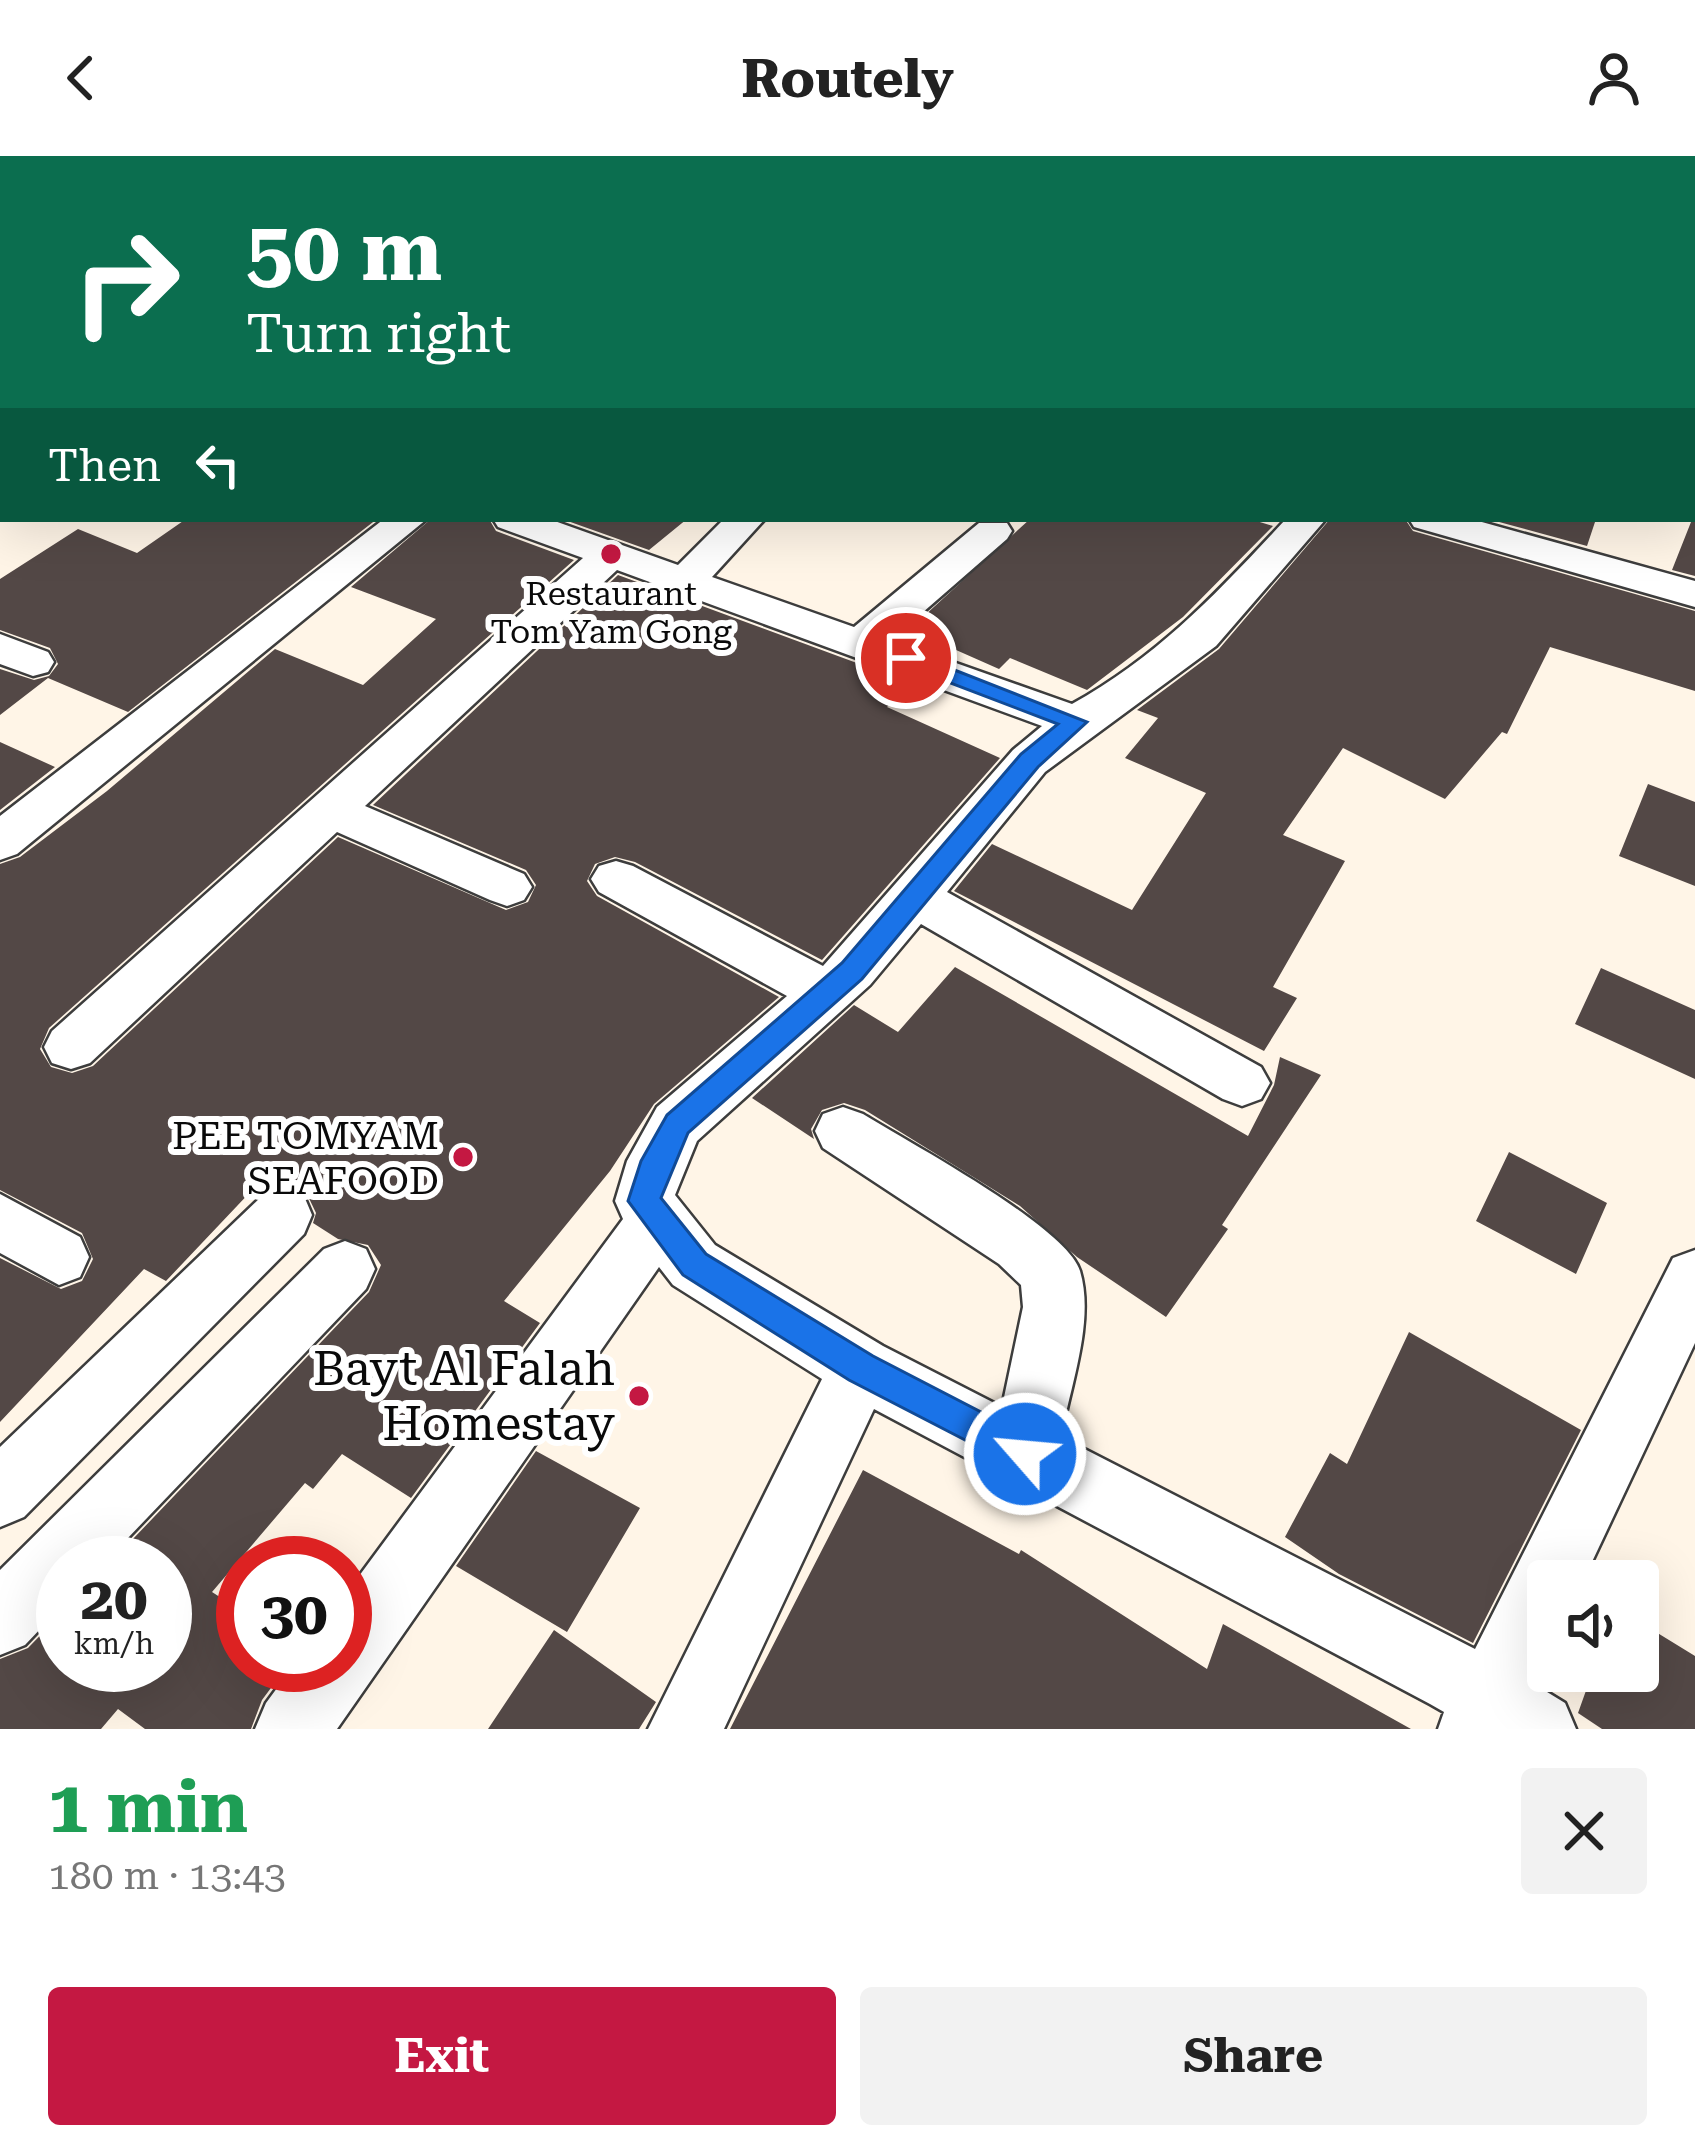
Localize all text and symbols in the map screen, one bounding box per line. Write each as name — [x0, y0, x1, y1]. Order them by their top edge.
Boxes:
icon: back — [48, 45, 114, 111]
icon: person — [1581, 45, 1647, 111]
text: Routely — [741, 47, 954, 110]
text: 50 m — [246, 202, 442, 300]
icon: right — [48, 204, 204, 360]
text: Turn right — [246, 302, 511, 365]
icon: left — [185, 432, 251, 498]
text: Then — [48, 439, 161, 492]
marker: Restaurant Tom Yam Gong — [598, 541, 624, 567]
place label: Restaurant Tom Yam Gong — [490, 574, 732, 651]
pin — [855, 607, 957, 709]
icon: arrive — [873, 625, 939, 691]
place label: PEE TOMYAM SEAFOOD — [172, 1113, 439, 1204]
marker: PEE TOMYAM SEAFOOD — [450, 1144, 476, 1170]
place label: Bayt Al Falah Homestay — [313, 1341, 616, 1452]
marker: Bayt Al Falah Homestay — [626, 1383, 652, 1409]
position arrow — [962, 1391, 1088, 1517]
speed limit sign: 30 — [216, 1536, 372, 1692]
map controls — [1527, 1560, 1659, 1692]
button: sound — [1527, 1560, 1659, 1692]
text: 20 — [80, 1563, 148, 1634]
text: km/h — [74, 1626, 154, 1661]
text: 1 min — [48, 1765, 248, 1850]
button: close — [1521, 1768, 1647, 1894]
text: 180 m · 13:43 — [48, 1853, 286, 1899]
button: Exit — [48, 1987, 836, 2125]
button: Share — [860, 1987, 1647, 2125]

